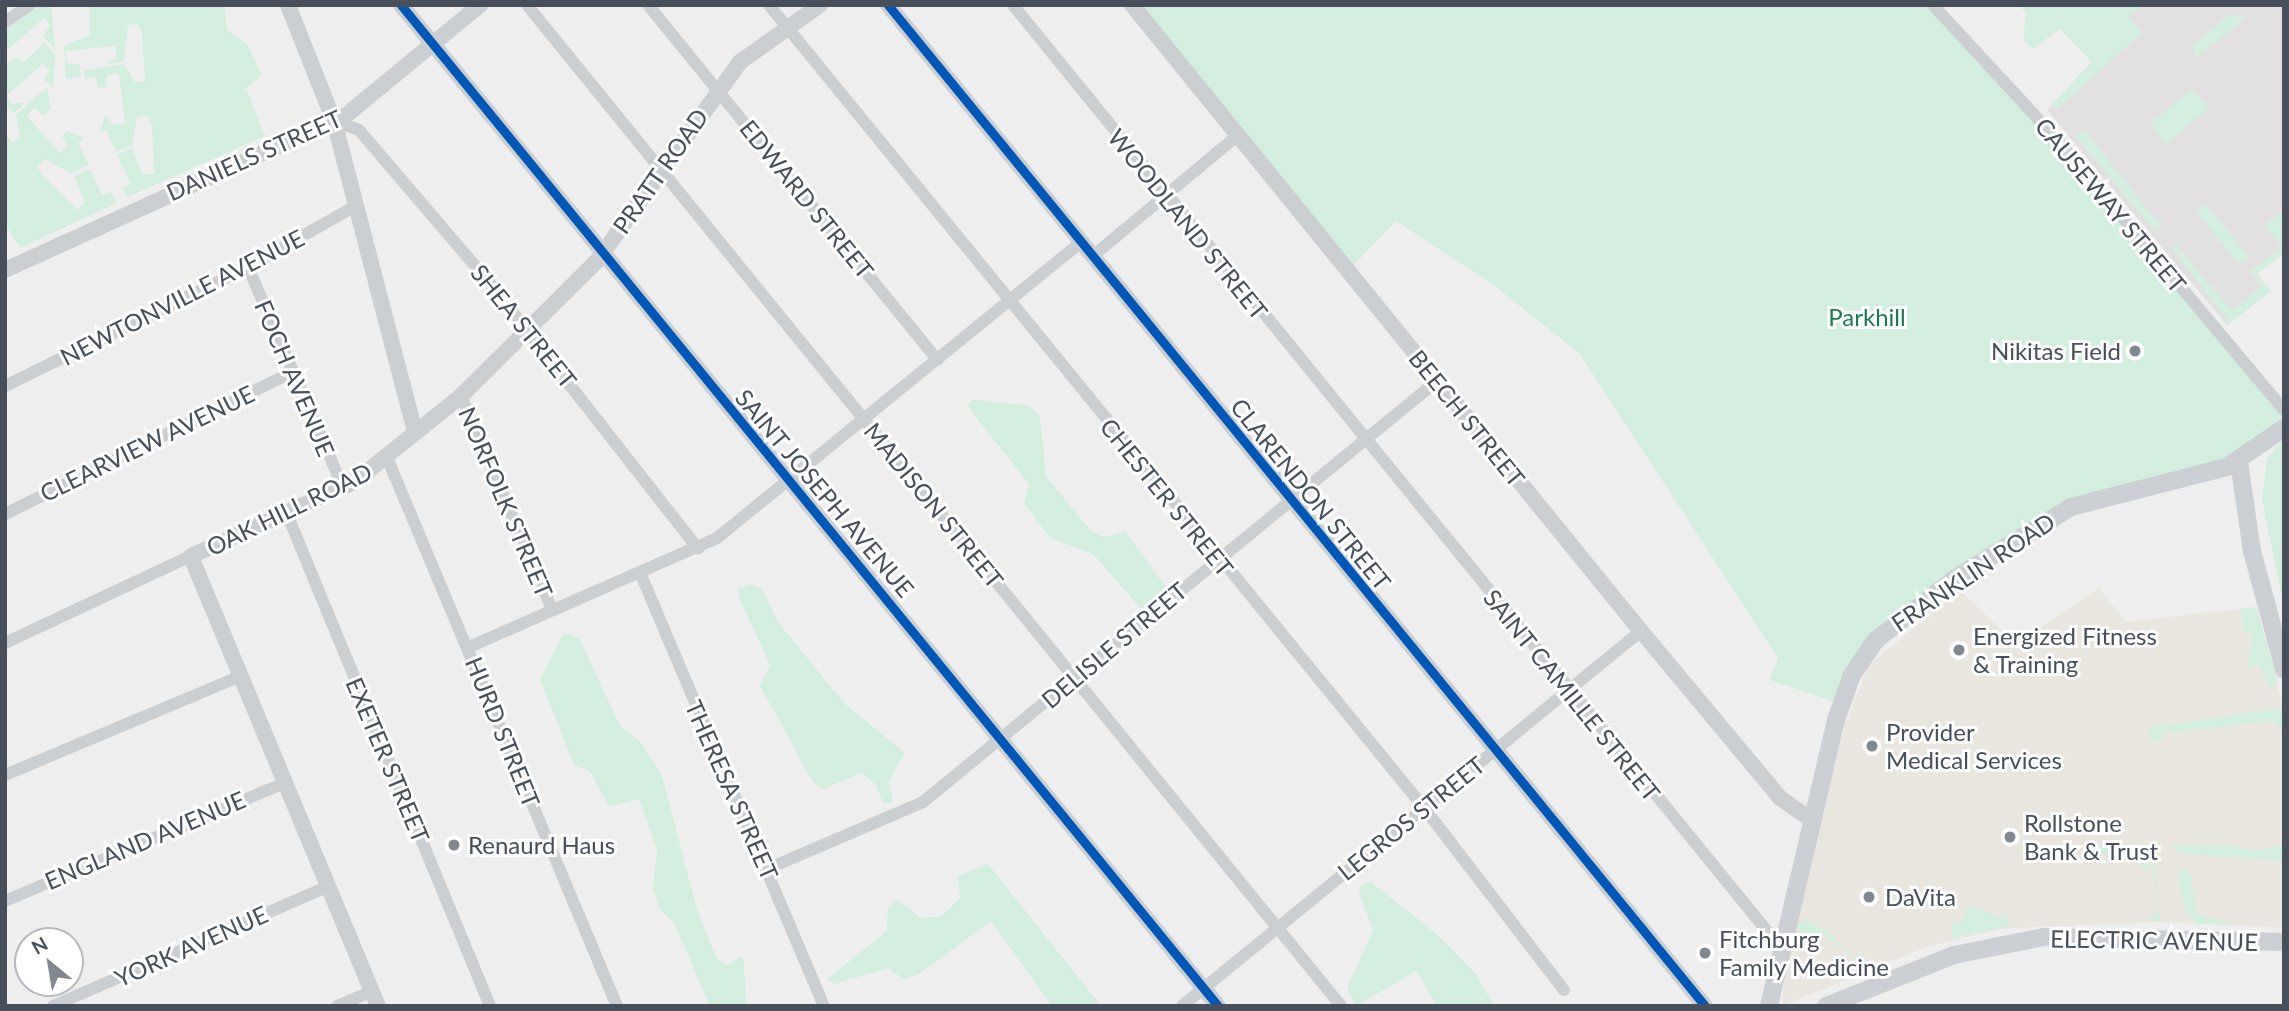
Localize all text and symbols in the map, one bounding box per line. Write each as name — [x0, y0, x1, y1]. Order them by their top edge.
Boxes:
street label: PRATT ROAD — [606, 103, 714, 239]
street label: DANIELS STREET — [162, 104, 346, 206]
street label: CAUSEWAY STREET — [2029, 111, 2193, 299]
street label: EDWARD STREET — [734, 114, 880, 284]
street label: WOODLAND STREET — [1102, 123, 1274, 325]
street label: NEWTONVILLE AVENUE — [55, 223, 309, 371]
street label: SHEA STREET — [465, 258, 583, 394]
street label: FOCH AVENUE — [249, 295, 341, 461]
park label: Parkhill — [1828, 303, 1906, 331]
place label: Nikitas Field — [1991, 337, 2121, 365]
marker: Nikitas Field — [2127, 343, 2143, 359]
street label: BEECH STREET — [1403, 344, 1531, 492]
street label: CLEARVIEW AVENUE — [35, 378, 259, 508]
street label: SAINT JOSEPH AVENUE — [729, 383, 921, 603]
street label: CLARENDON STREET — [1225, 393, 1397, 595]
street label: NORFOLK STREET — [453, 403, 559, 601]
street label: CHESTER STREET — [1095, 412, 1239, 582]
street label: MADISON STREET — [859, 417, 1009, 593]
street label: OAK HILL ROAD — [201, 456, 377, 562]
street label: FRANKLIN ROAD — [1886, 507, 2060, 637]
street label: DELISLE STREET — [1036, 576, 1192, 714]
street label: SAINT CAMILLE STREET — [1478, 583, 1666, 807]
place label: Energized Fitness & Training — [1973, 622, 2157, 678]
marker: Energized Fitness & Training — [1951, 642, 1967, 658]
street label: HURD STREET — [460, 653, 546, 811]
street label: EXETER STREET — [340, 673, 436, 847]
street label: THERESA STREET — [679, 695, 785, 885]
place label: Provider Medical Services — [1886, 718, 2062, 774]
marker: Provider Medical Services — [1864, 738, 1880, 754]
street label: LEGROS STREET — [1332, 750, 1490, 886]
street label: ENGLAND AVENUE — [40, 785, 250, 895]
place label: Rollstone Bank & Trust — [2024, 809, 2159, 865]
marker: Rollstone Bank & Trust — [2002, 829, 2018, 845]
place label: Renaurd Haus — [468, 831, 615, 859]
marker: Renaurd Haus — [446, 837, 462, 853]
place label: DaVita — [1885, 883, 1956, 911]
marker: DaVita — [1859, 887, 1879, 907]
street label: YORK AVENUE — [110, 899, 272, 993]
street label: ELECTRIC AVENUE — [2049, 924, 2259, 956]
place label: Fitchburg Family Medicine — [1719, 925, 1890, 981]
north arrow — [14, 927, 84, 997]
text: N — [27, 931, 51, 959]
marker: Fitchburg Family Medicine — [1697, 945, 1713, 961]

